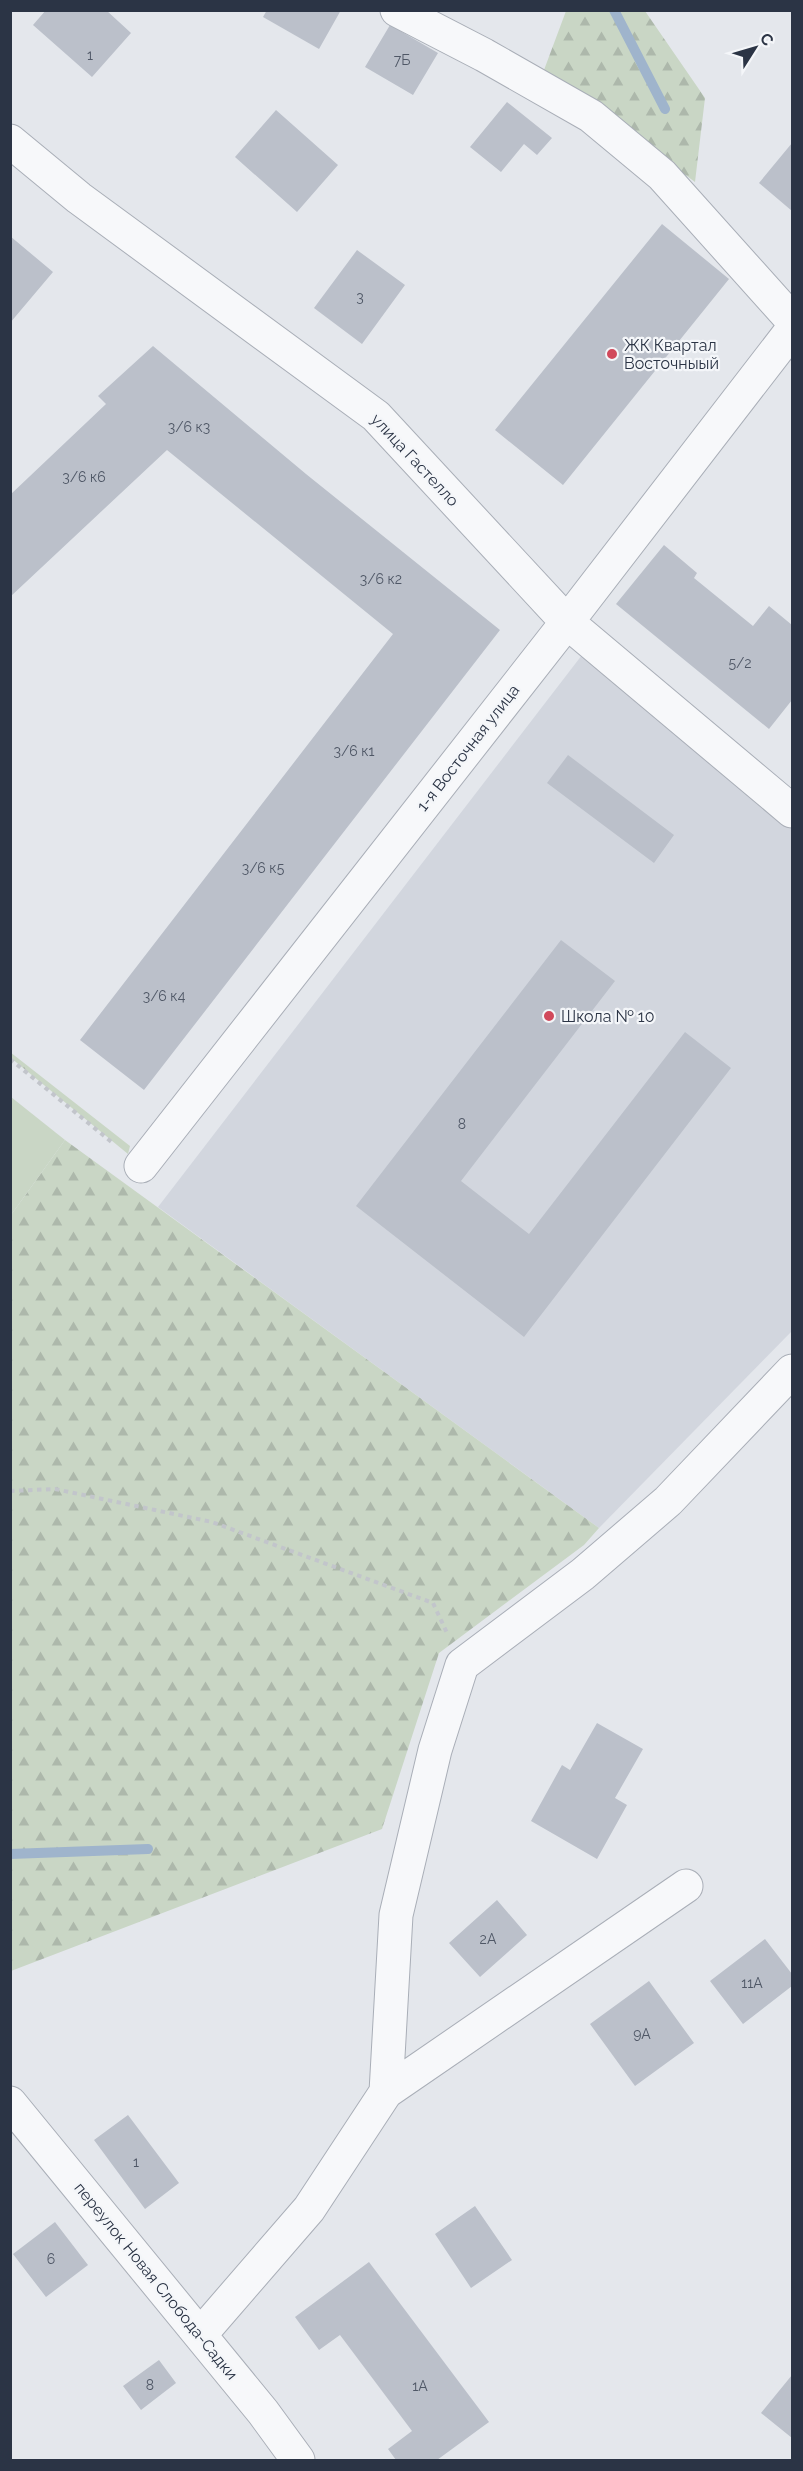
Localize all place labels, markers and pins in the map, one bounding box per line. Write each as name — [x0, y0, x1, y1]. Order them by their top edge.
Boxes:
place label: ЖК Квартал Восточныый — [624, 336, 719, 373]
marker: ЖК Квартал Восточныый — [605, 347, 619, 361]
place label: Школа № 10 — [561, 1007, 654, 1026]
marker: Школа № 10 — [542, 1009, 556, 1023]

